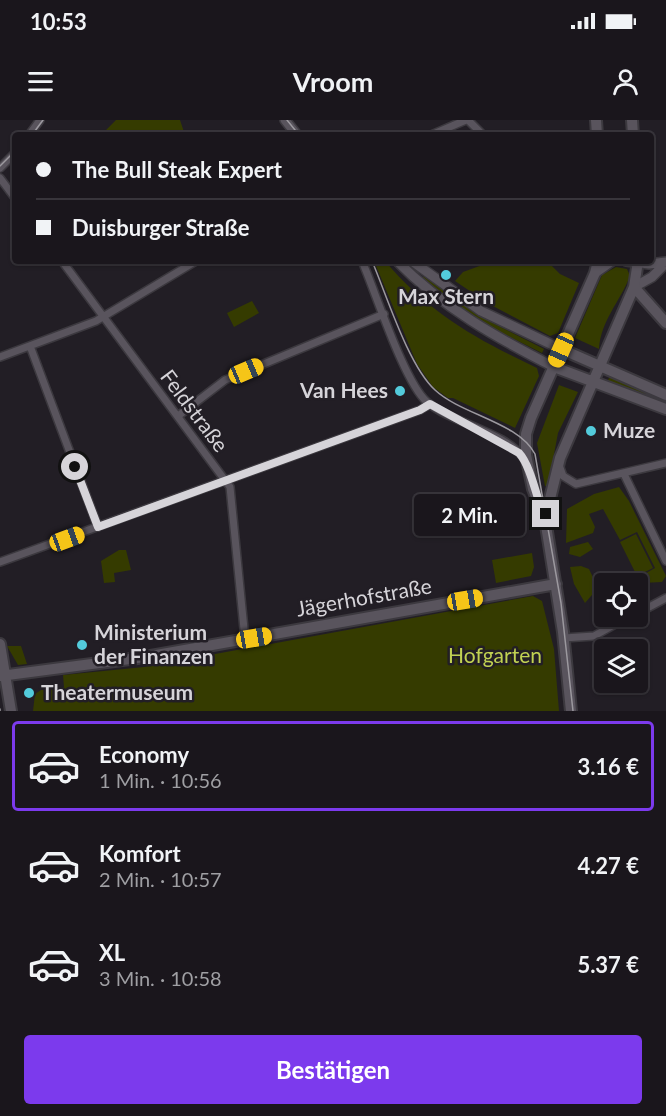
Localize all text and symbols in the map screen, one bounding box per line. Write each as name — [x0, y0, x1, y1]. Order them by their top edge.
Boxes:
text: 10:53 — [30, 8, 87, 35]
icon: menu — [24, 65, 57, 98]
text: Vroom — [293, 65, 373, 98]
icon: person — [609, 65, 642, 98]
text: The Bull Steak Expert — [72, 156, 282, 183]
text: Duisburger Straße — [72, 214, 249, 241]
marker: Max Stern — [439, 268, 453, 282]
place label: Max Stern — [398, 283, 494, 308]
car — [545, 330, 577, 370]
car — [226, 356, 266, 386]
street label: Feldstraße — [156, 364, 234, 456]
place label: Van Hees — [299, 377, 388, 402]
marker: Van Hees — [393, 384, 407, 398]
place label: Muze — [603, 417, 655, 442]
marker: Muze — [584, 424, 598, 438]
route start — [61, 453, 88, 480]
callout: 2 Min. — [414, 493, 525, 535]
route end — [532, 500, 559, 527]
text: 2 Min. — [441, 503, 498, 527]
car — [47, 524, 87, 554]
street label: Jägerhofstraße — [294, 572, 433, 621]
map controls — [594, 573, 648, 693]
button: locate — [594, 573, 648, 627]
car — [446, 588, 484, 612]
place label: Ministerium der Finanzen — [94, 619, 214, 668]
car — [235, 626, 273, 650]
marker: Ministerium der Finanzen — [75, 638, 89, 652]
button: layers — [594, 639, 648, 693]
park label: Hofgarten — [448, 642, 542, 667]
place label: Theatermuseum — [41, 679, 193, 704]
marker: Theatermuseum — [22, 686, 36, 700]
icon: car — [27, 739, 81, 793]
text: Economy — [99, 741, 189, 768]
text: 3.16 € — [577, 753, 639, 780]
text: 1 Min. · 10:56 — [99, 768, 222, 792]
icon: car — [27, 838, 81, 892]
text: Komfort — [99, 840, 181, 867]
text: 4.27 € — [577, 852, 639, 879]
text: 2 Min. · 10:57 — [99, 867, 222, 891]
icon: car — [27, 937, 81, 991]
text: XL — [99, 939, 125, 966]
text: 5.37 € — [577, 951, 639, 978]
text: 3 Min. · 10:58 — [99, 966, 222, 990]
button: Bestätigen — [24, 1035, 642, 1104]

